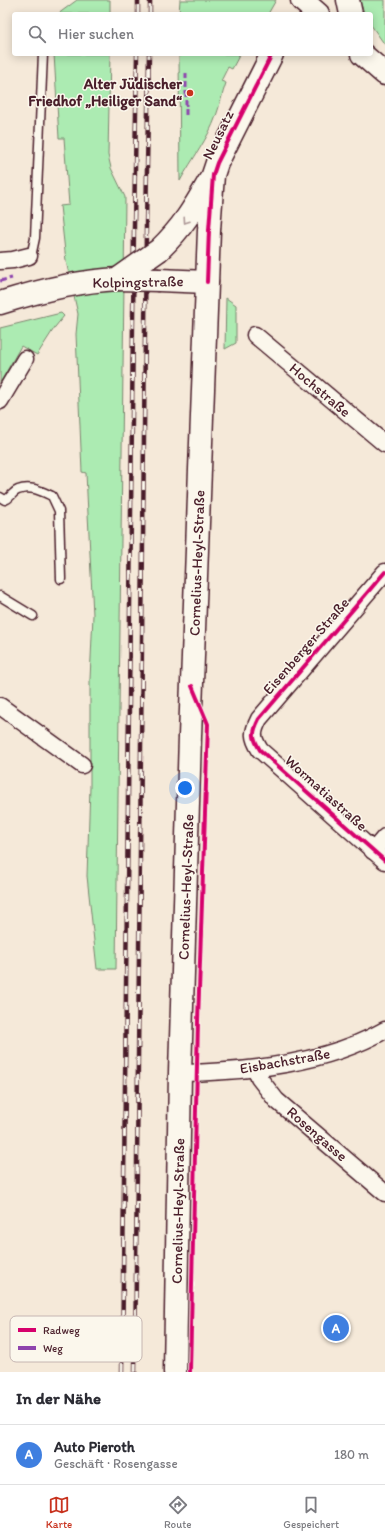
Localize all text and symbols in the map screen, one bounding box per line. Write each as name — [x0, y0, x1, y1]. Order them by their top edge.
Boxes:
search box — [12, 12, 373, 56]
icon: search — [26, 23, 48, 45]
text: Hier suchen — [58, 25, 134, 43]
place label: Alter Jüdischer Friedhof „Heiliger Sand“ — [28, 75, 182, 111]
marker: Alter Jüdischer Friedhof „Heiliger Sand“ — [185, 88, 195, 98]
street label: Neusatz — [198, 107, 238, 163]
one-way arrow — [183, 217, 191, 224]
street label: Kolpingstraße — [92, 272, 184, 292]
street label: Hochstraße — [286, 359, 354, 421]
street label: Cornelius-Heyl-Straße — [185, 490, 209, 636]
street label: Eisenberger Straße — [259, 594, 353, 698]
street label: Wormatiastraße — [281, 751, 371, 835]
your location — [175, 778, 195, 798]
street label: Cornelius-Heyl-Straße — [174, 814, 198, 960]
street label: Eisbachstraße — [238, 1044, 332, 1078]
street label: Rosengasse — [283, 1103, 351, 1165]
street label: Cornelius-Heyl-Straße — [168, 1138, 188, 1284]
pin: A — [323, 1313, 349, 1343]
legend — [10, 1316, 142, 1362]
text: Radweg — [43, 1324, 80, 1337]
text: Weg — [43, 1342, 63, 1355]
text: In der Nähe — [16, 1388, 101, 1408]
text: Auto Pieroth — [54, 1438, 135, 1456]
text: A — [25, 1447, 33, 1462]
text: 180 m — [334, 1447, 369, 1462]
text: Geschäft · Rosengasse — [54, 1456, 178, 1471]
tab: Karte — [46, 1494, 72, 1531]
tab: Route — [164, 1494, 192, 1531]
tab: Gespeichert — [283, 1494, 339, 1531]

